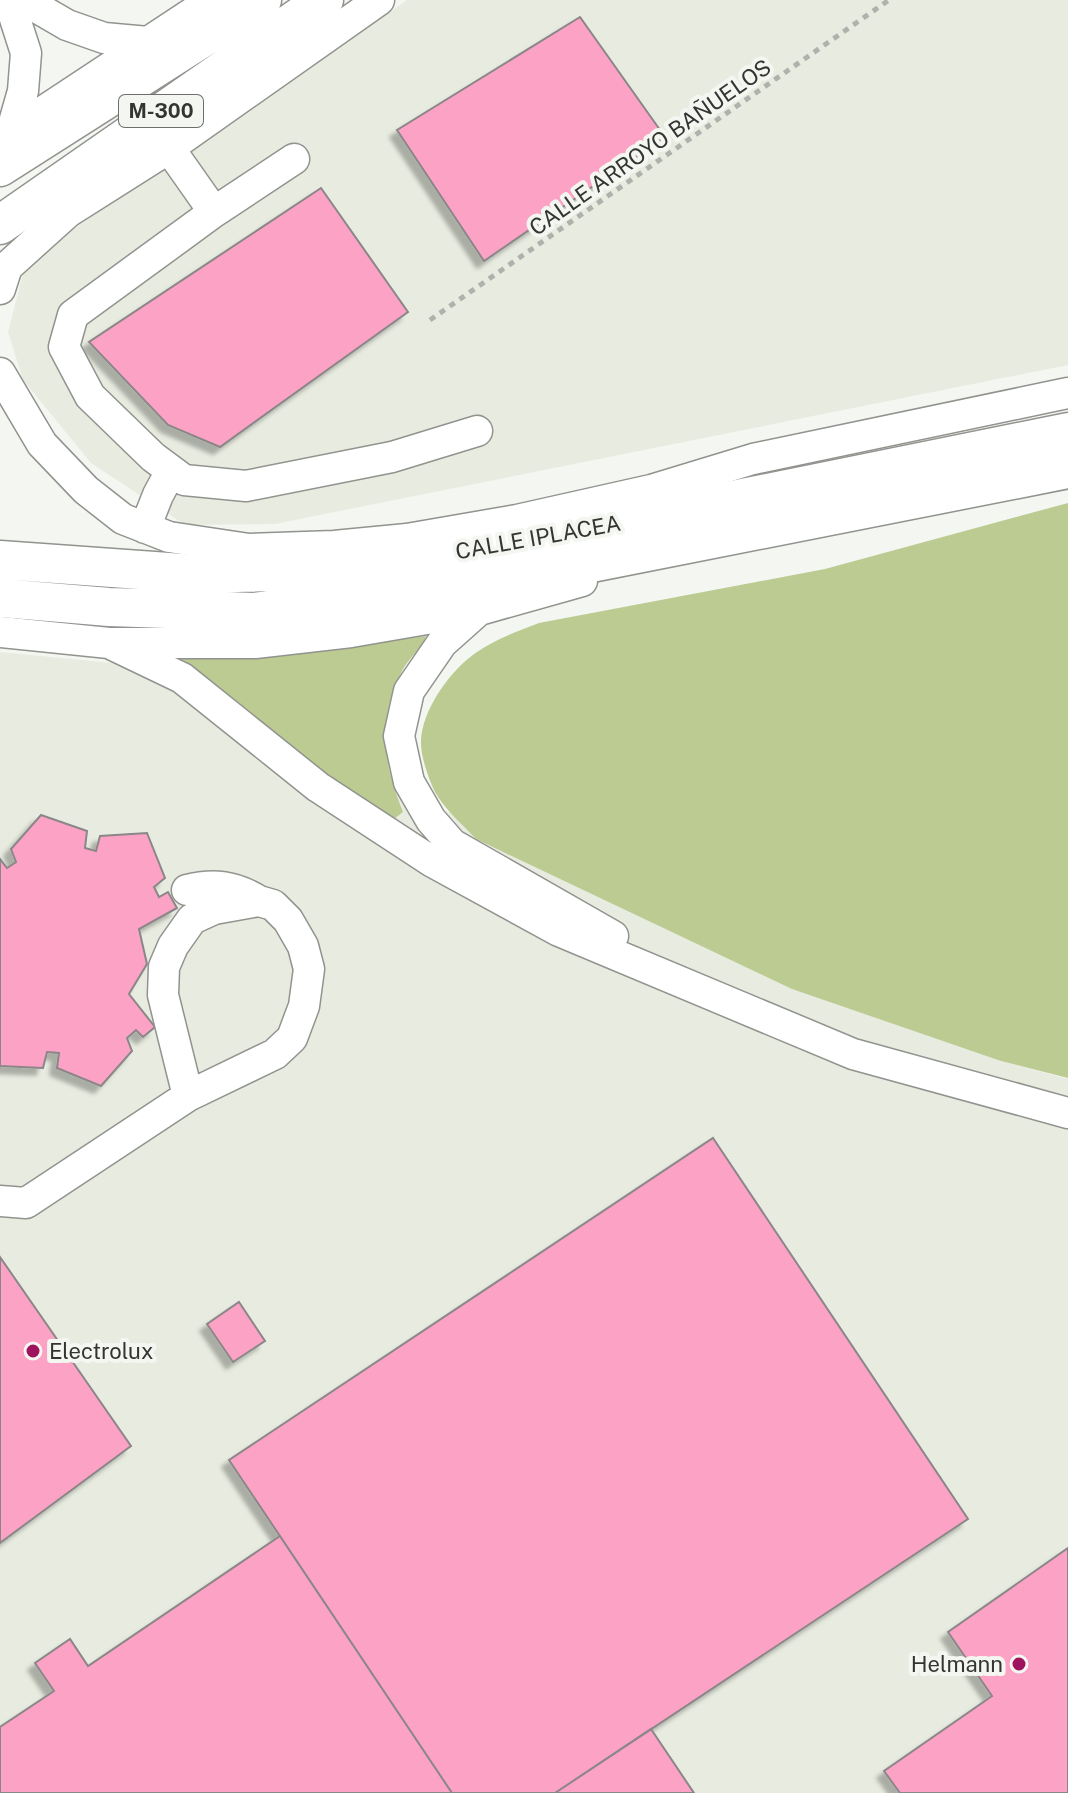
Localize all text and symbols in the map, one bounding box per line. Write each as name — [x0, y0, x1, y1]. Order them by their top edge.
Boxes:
street label: CALLE ARROYO BAÑUELOS — [524, 53, 776, 241]
road number: M-300 — [119, 95, 203, 127]
street label: CALLE IPLACEA — [453, 510, 623, 564]
place label: Electrolux — [49, 1338, 153, 1364]
marker: Electrolux — [24, 1342, 42, 1360]
place label: Helmann — [911, 1651, 1003, 1677]
marker: Helmann — [1010, 1655, 1028, 1673]

